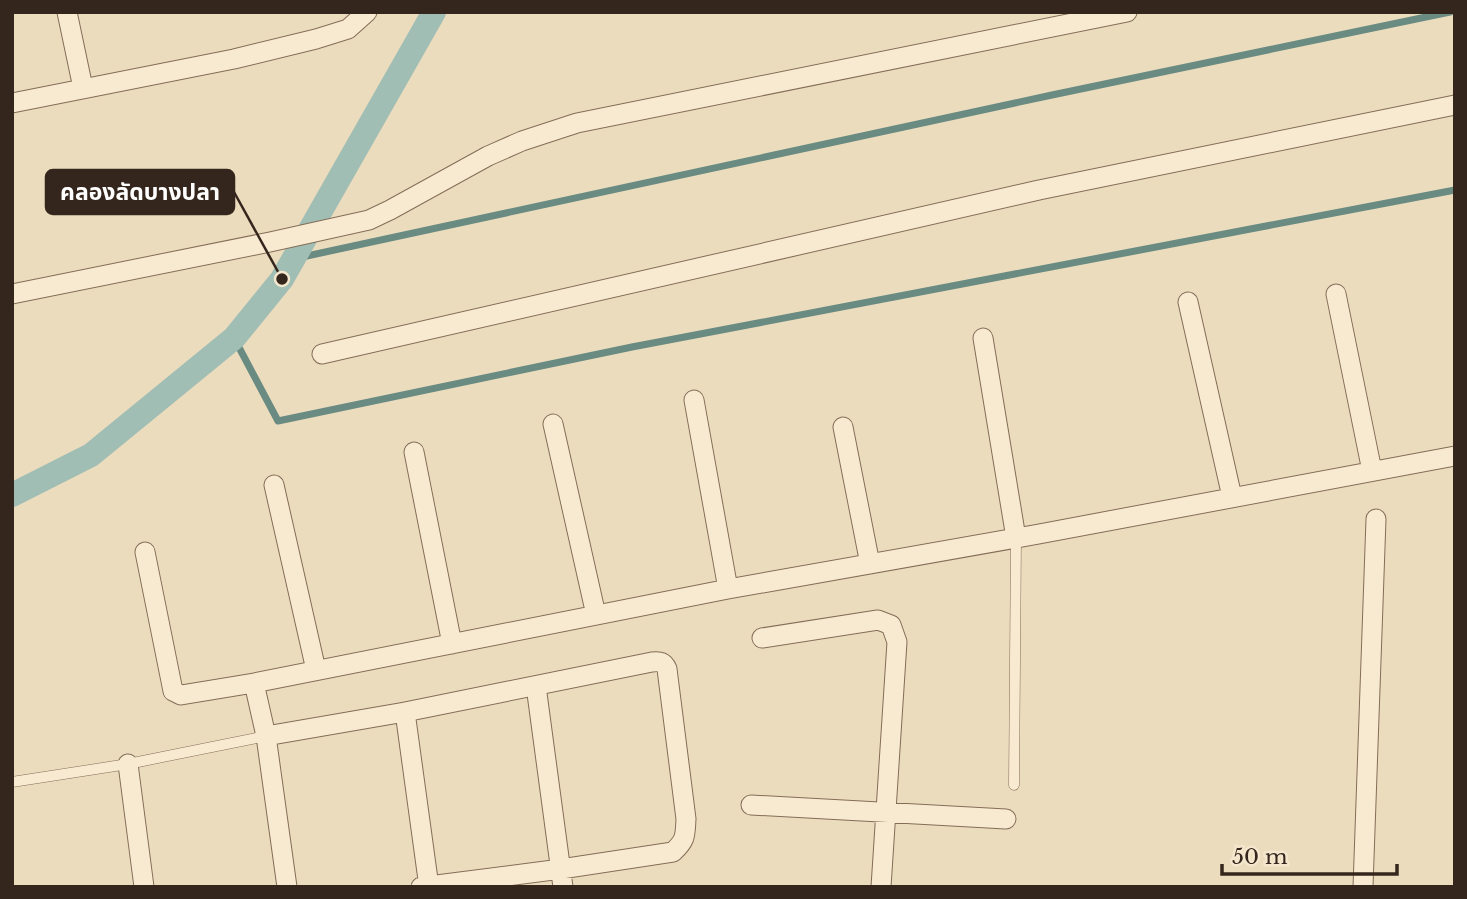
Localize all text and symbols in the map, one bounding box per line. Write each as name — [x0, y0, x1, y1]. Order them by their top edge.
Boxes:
callout: คลองลัดบางปลา — [46, 170, 234, 214]
text: คลองลัดบางปลา — [60, 178, 220, 206]
scale bar — [1222, 832, 1397, 876]
text: 50 m — [1232, 844, 1288, 870]

